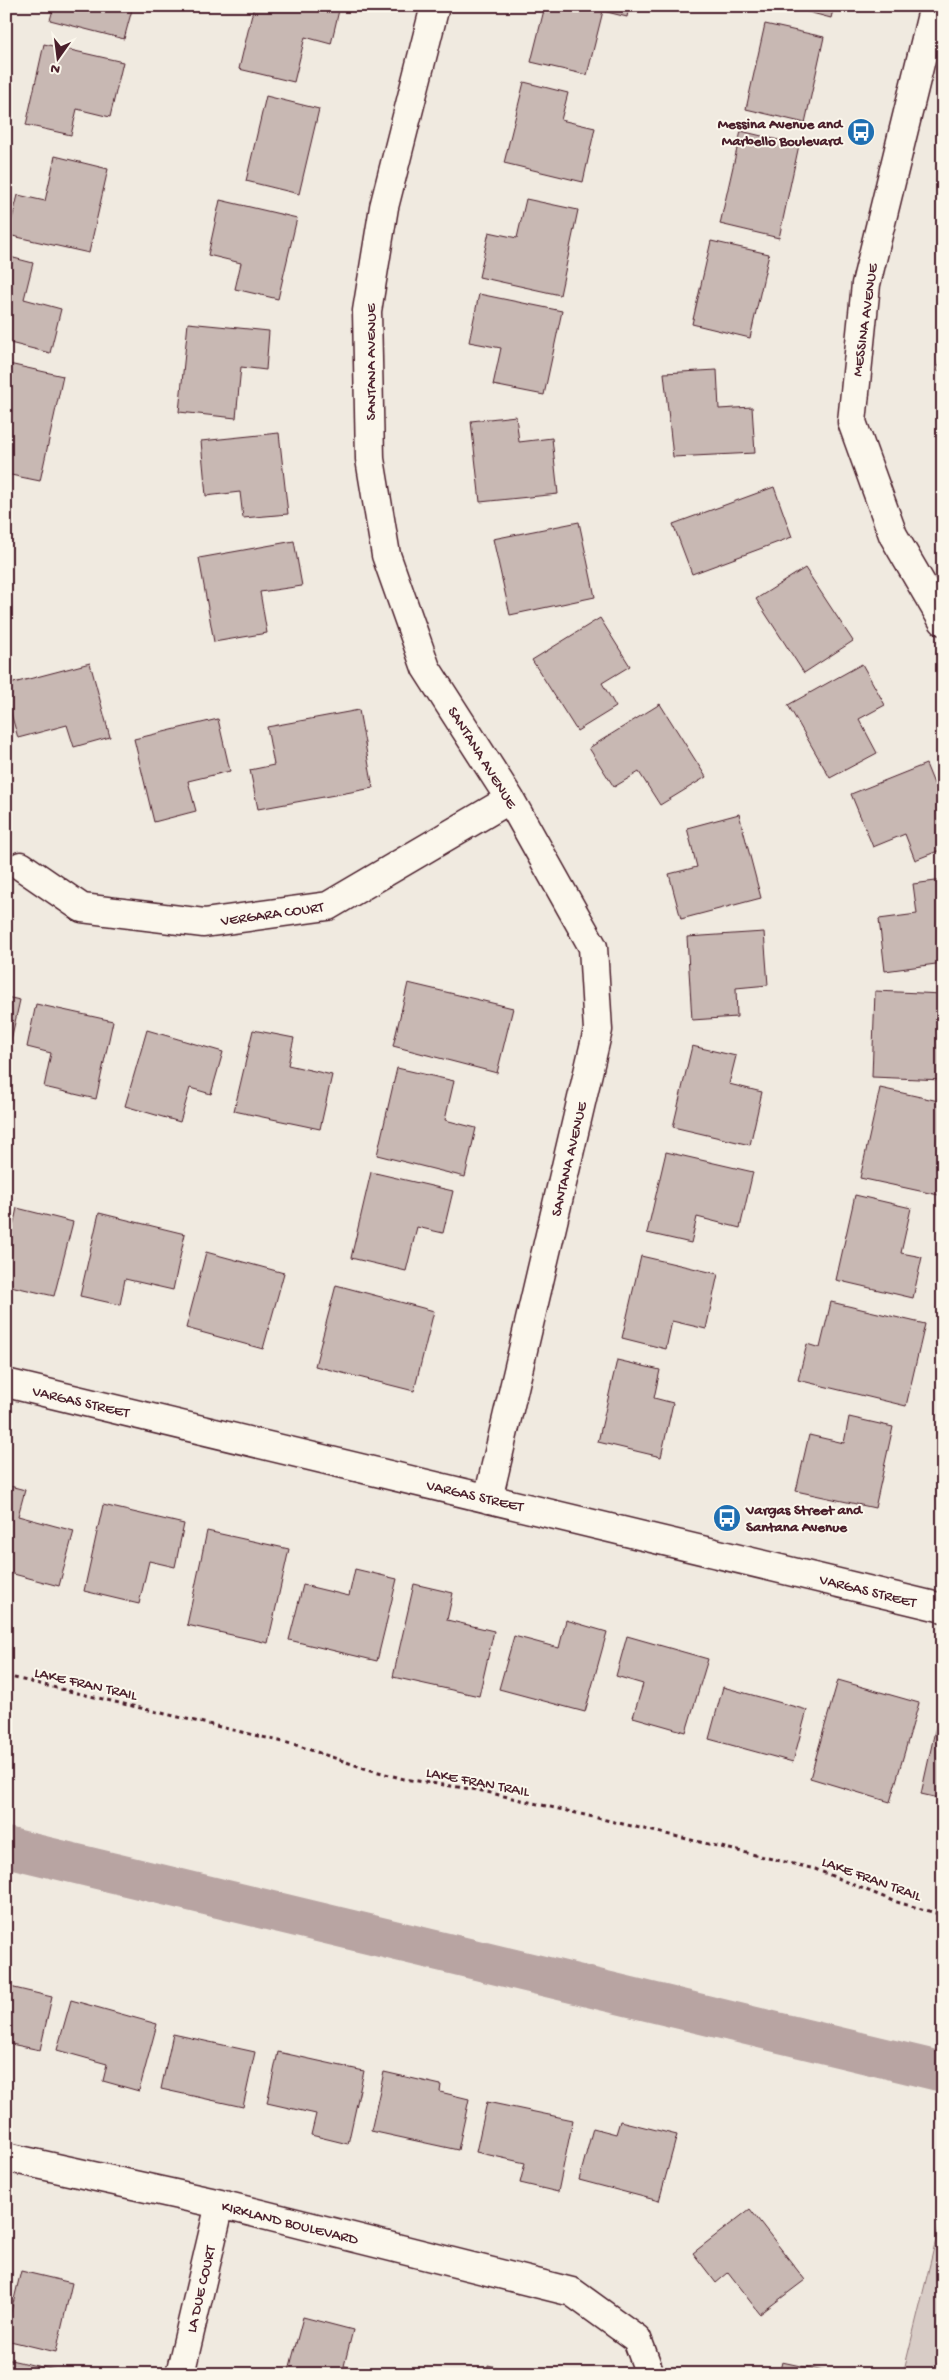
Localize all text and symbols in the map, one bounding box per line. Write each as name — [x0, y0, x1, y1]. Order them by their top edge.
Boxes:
north arrow — [32, 32, 82, 82]
text: N — [49, 59, 62, 78]
place label: Messina Avenue and Marbello Boulevard — [718, 116, 844, 151]
bus stop icon: Messina Avenue and Marbello Boulevard — [846, 117, 876, 147]
street label: MESSINA AVENUE — [849, 262, 883, 378]
street label: SANTANA AVENUE — [363, 303, 381, 420]
street label: SANTANA AVENUE — [443, 704, 520, 813]
street label: VERGARA COURT — [219, 899, 326, 931]
street label: SANTANA AVENUE — [548, 1100, 592, 1218]
street label: VARGAS STREET — [29, 1383, 132, 1423]
street label: VARGAS STREET — [423, 1477, 526, 1517]
place label: Vargas Street and Santana Avenue — [745, 1502, 864, 1537]
bus stop icon: Vargas Street and Santana Avenue — [712, 1503, 742, 1533]
street label: VARGAS STREET — [816, 1571, 919, 1613]
street label: LAKE FRAN TRAIL — [32, 1664, 139, 1706]
street label: LAKE FRAN TRAIL — [424, 1764, 531, 1802]
street label: LAKE FRAN TRAIL — [819, 1853, 924, 1906]
street label: KIRKLAND BOULEVARD — [219, 2198, 360, 2250]
street label: LA DUE COURT — [183, 2243, 221, 2335]

